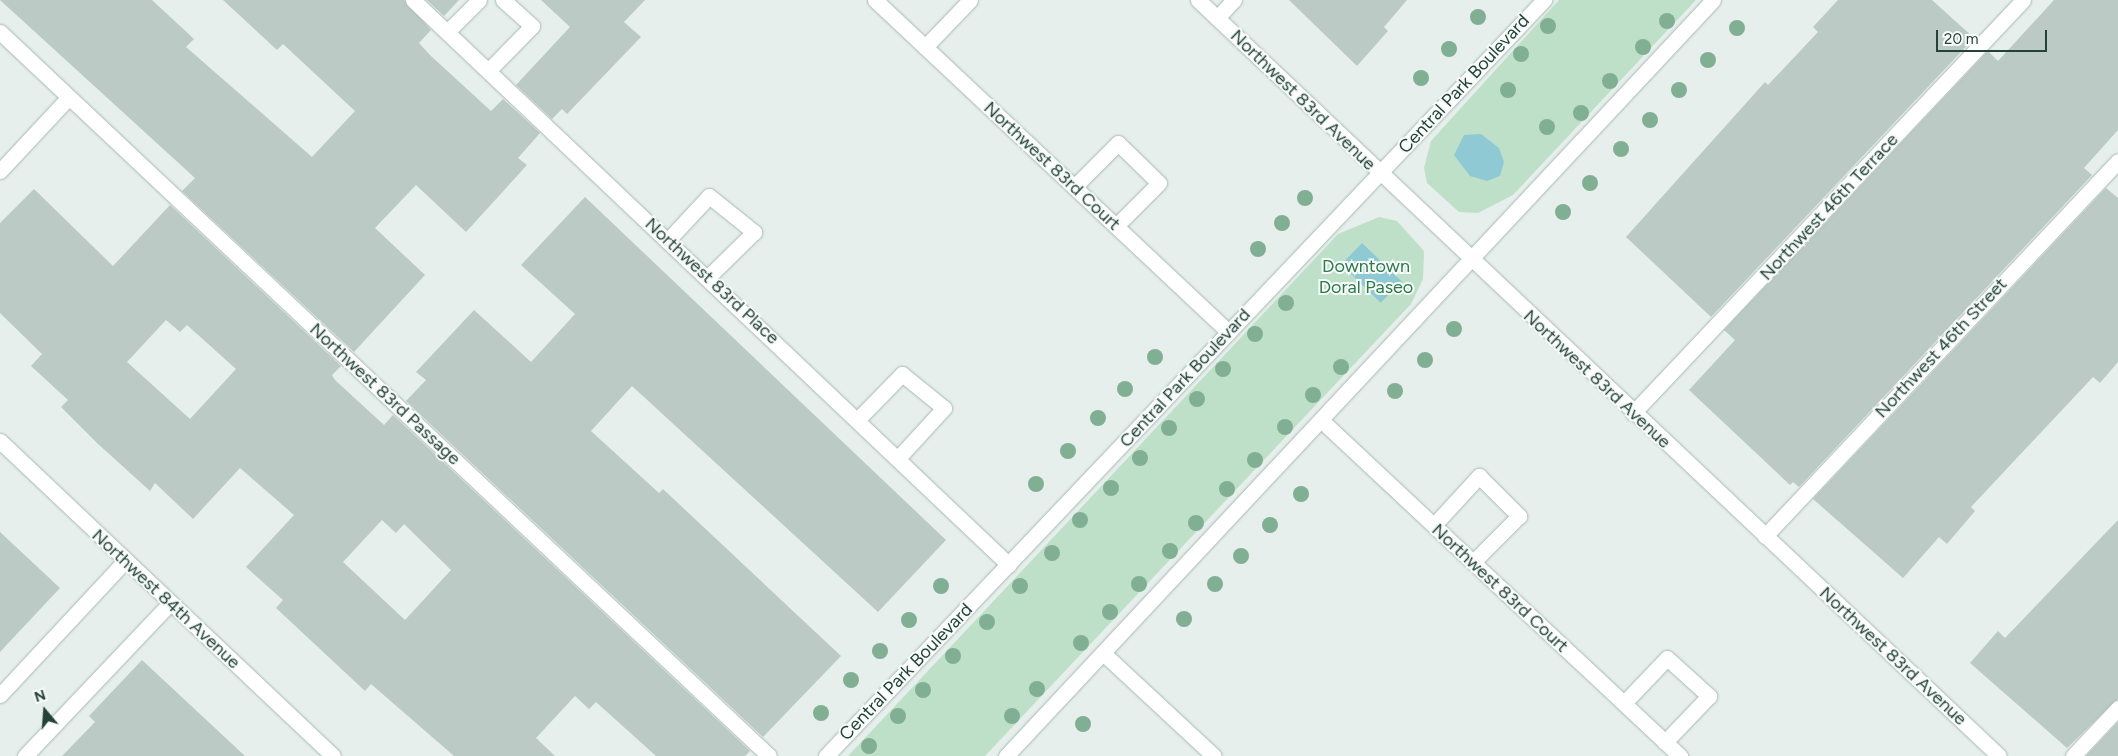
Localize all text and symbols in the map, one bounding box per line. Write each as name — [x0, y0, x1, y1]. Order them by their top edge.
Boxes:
street label: Central Park Boulevard — [1394, 10, 1534, 158]
scale bar — [1938, 20, 2049, 52]
street label: Northwest 83rd Avenue — [1226, 25, 1380, 175]
text: 20 m — [1944, 30, 1978, 48]
street label: Northwest 83rd Court — [979, 97, 1125, 235]
street label: Northwest 46th Terrace — [1755, 129, 1903, 285]
street label: Northwest 83rd Place — [640, 213, 784, 349]
park label: Downtown Doral Paseo — [1319, 256, 1413, 298]
street label: Northwest 46th Street — [1870, 273, 2012, 423]
street label: Central Park Boulevard — [1115, 304, 1255, 452]
street label: Northwest 83rd Avenue — [1519, 305, 1675, 453]
street label: Northwest 83rd Passage — [305, 319, 465, 469]
street label: Northwest 83rd Court — [1427, 519, 1573, 657]
street label: Northwest 84th Avenue — [87, 525, 245, 673]
street label: Northwest 83rd Avenue — [1815, 582, 1971, 730]
street label: Central Park Boulevard — [835, 599, 977, 745]
north arrow — [20, 686, 70, 736]
text: N — [32, 687, 48, 706]

